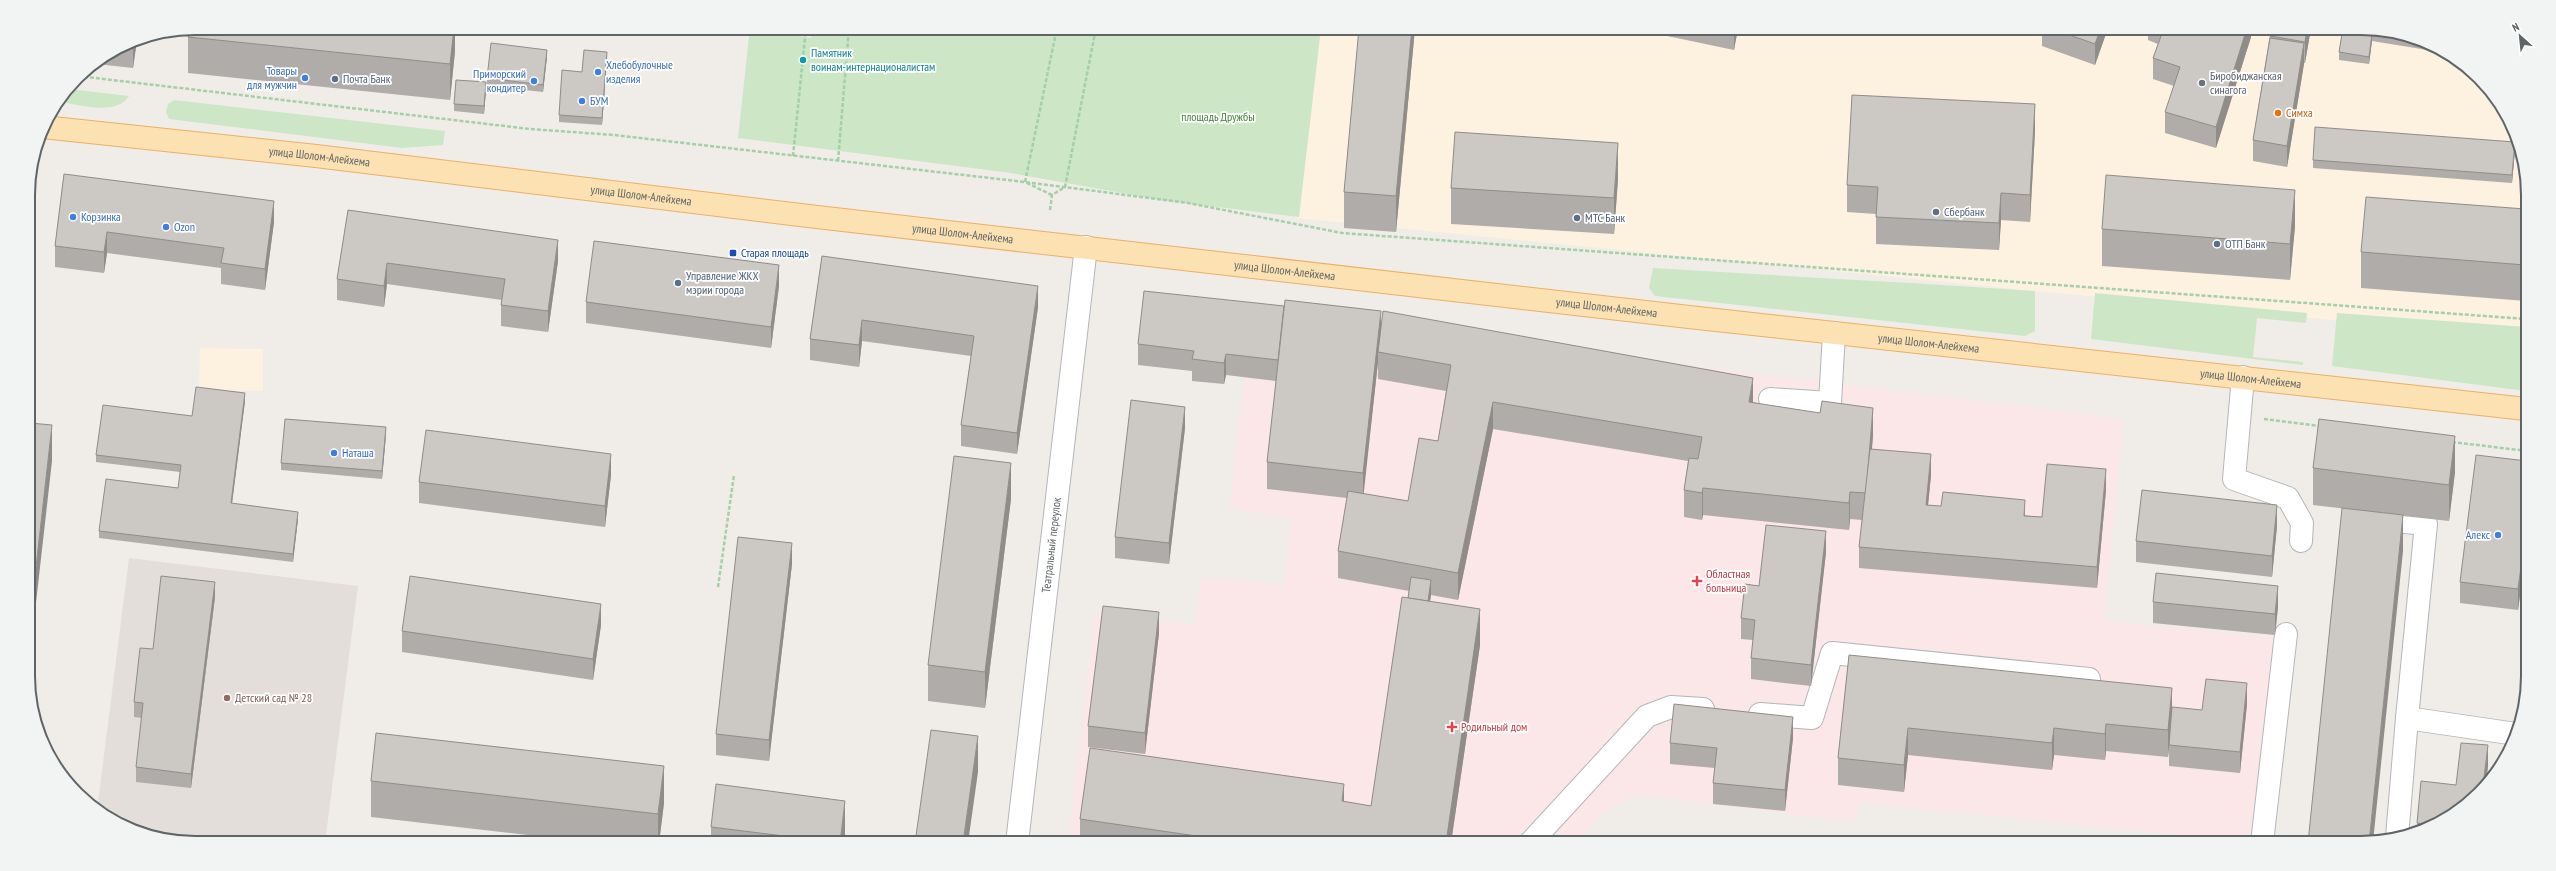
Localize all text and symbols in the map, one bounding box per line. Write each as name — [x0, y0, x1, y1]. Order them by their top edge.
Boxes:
north arrow — [2500, 16, 2540, 56]
text: N — [2510, 19, 2521, 35]
place label: Памятник воинам-интернационалистам — [811, 45, 935, 74]
marker: Памятник воинам-интернационалистам — [798, 55, 808, 65]
place label: Хлебобулочные изделия — [606, 57, 673, 86]
place label: Товары для мужчин — [247, 63, 297, 92]
place label: Приморский кондитер — [473, 66, 526, 95]
marker: Хлебобулочные изделия — [593, 67, 603, 77]
place label: Биробиджанская синагога — [2210, 68, 2282, 97]
place label: Почта Банк — [343, 71, 391, 86]
marker: Товары для мужчин — [300, 73, 310, 83]
marker: Почта Банк — [330, 74, 340, 84]
marker: Приморский кондитер — [529, 76, 539, 86]
marker: Биробиджанская синагога — [2197, 78, 2207, 88]
place label: БУМ — [590, 93, 608, 108]
marker: БУМ — [577, 96, 587, 106]
place label: Симха — [2286, 105, 2313, 120]
marker: Симха — [2273, 108, 2283, 118]
park label: площадь Дружбы — [1181, 109, 1255, 124]
street label: улица Шолом-Алейхема — [268, 143, 371, 170]
street label: улица Шолом-Алейхема — [590, 181, 693, 209]
place label: Сбербанк — [1944, 204, 1985, 219]
marker: Сбербанк — [1931, 207, 1941, 217]
place label: Корзинка — [81, 209, 121, 224]
place label: МТС Банк — [1585, 210, 1626, 225]
marker: Корзинка — [68, 212, 78, 222]
marker: МТС Банк — [1572, 213, 1582, 223]
place label: Ozon — [174, 219, 195, 234]
street label: улица Шолом-Алейхема — [911, 220, 1014, 246]
marker: Ozon — [161, 222, 171, 232]
place label: ОТП Банк — [2225, 236, 2266, 251]
marker: ОТП Банк — [2212, 239, 2222, 249]
place label: Старая площадь — [741, 245, 809, 260]
marker: Старая площадь — [728, 248, 738, 258]
street label: улица Шолом-Алейхема — [1233, 257, 1336, 283]
place label: Управление ЖКХ мэрии города — [686, 268, 758, 297]
marker: Управление ЖКХ мэрии города — [673, 278, 683, 288]
street label: улица Шолом-Алейхема — [1555, 294, 1658, 320]
street label: улица Шолом-Алейхема — [1877, 330, 1980, 356]
street label: улица Шолом-Алейхема — [2199, 365, 2302, 391]
place label: Наташа — [342, 445, 374, 460]
marker: Наташа — [329, 448, 339, 458]
street label: Театральный переулок — [1038, 496, 1064, 593]
place label: Алекс — [2466, 527, 2491, 542]
marker: Алекс — [2493, 530, 2503, 540]
place label: Областная больница — [1706, 566, 1750, 595]
marker: Областная больница — [1691, 575, 1703, 587]
place label: Детский сад № 28 — [235, 690, 312, 705]
marker: Детский сад № 28 — [222, 693, 232, 703]
place label: Родильный дом — [1461, 719, 1527, 734]
marker: Родильный дом — [1446, 721, 1458, 733]

